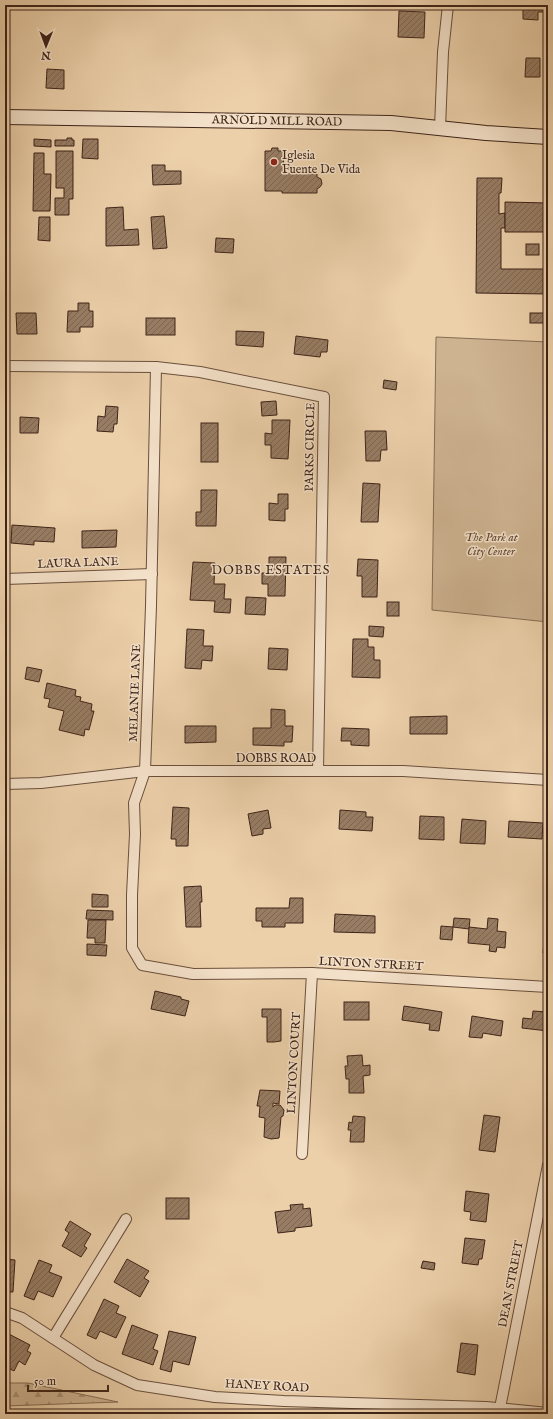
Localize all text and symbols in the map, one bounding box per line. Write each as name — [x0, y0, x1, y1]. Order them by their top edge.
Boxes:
north arrow — [26, 26, 66, 66]
text: N — [40, 48, 52, 62]
street label: ARNOLD MILL ROAD — [211, 112, 343, 130]
place label: Iglesia Fuente De Vida — [282, 148, 361, 177]
marker: Iglesia Fuente De Vida — [269, 157, 279, 167]
street label: PARKS CIRCLE — [302, 402, 318, 492]
park label: The Park at City Center — [464, 530, 519, 559]
street label: LAURA LANE — [37, 554, 119, 572]
district label: DOBBS ESTATES — [211, 562, 331, 579]
street label: MELANIE LANE — [126, 644, 144, 742]
street label: DOBBS ROAD — [236, 751, 317, 766]
street label: LINTON STREET — [318, 954, 424, 974]
street label: LINTON COURT — [284, 1012, 304, 1114]
street label: DEAN STREET — [495, 1239, 527, 1329]
scale bar — [28, 1367, 108, 1393]
text: 50 m — [34, 1374, 56, 1389]
street label: HANEY ROAD — [225, 1376, 310, 1396]

